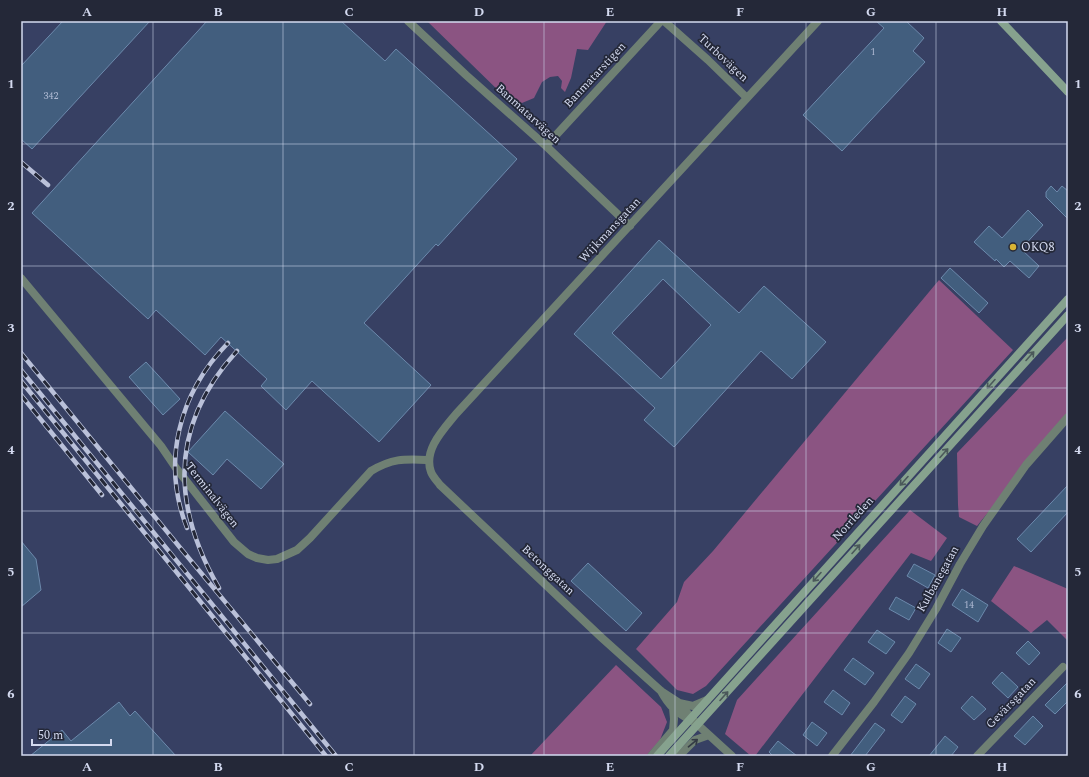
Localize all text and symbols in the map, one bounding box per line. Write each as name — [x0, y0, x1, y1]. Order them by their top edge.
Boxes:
text: A — [82, 2, 92, 22]
text: B — [213, 2, 223, 22]
text: C — [344, 2, 354, 22]
text: D — [474, 2, 484, 22]
text: E — [606, 2, 615, 22]
text: F — [736, 2, 744, 22]
text: G — [866, 2, 876, 22]
text: H — [997, 2, 1008, 22]
street label: Turbovägen — [693, 29, 753, 87]
street label: Banmatarstigen — [559, 38, 631, 112]
house number: 1 — [871, 44, 876, 60]
text: 1 — [7, 74, 15, 94]
text: 1 — [1074, 74, 1082, 94]
street label: Banmatarvägen — [491, 79, 565, 149]
house number: 342 — [44, 88, 59, 104]
street label: Wijkmansgatan — [575, 193, 645, 267]
text: 2 — [7, 196, 15, 216]
text: 2 — [1074, 196, 1082, 216]
place label: OKQ8 — [1021, 238, 1055, 257]
marker: OKQ8 — [1008, 242, 1018, 252]
text: 3 — [7, 318, 15, 338]
text: 3 — [1074, 318, 1082, 338]
one-way arrow — [1026, 351, 1035, 362]
one-way arrow — [987, 379, 996, 389]
text: 4 — [7, 440, 15, 460]
text: 4 — [1074, 440, 1082, 460]
one-way arrow — [939, 448, 948, 458]
street label: Terminalvägen — [180, 458, 244, 532]
one-way arrow — [900, 475, 909, 486]
street label: Norrleden — [828, 492, 878, 546]
street label: Betonggatan — [517, 540, 579, 600]
street label: Kulbanegatan — [912, 542, 964, 616]
one-way arrow — [851, 545, 860, 555]
text: 5 — [7, 562, 15, 582]
text: 5 — [1074, 562, 1082, 582]
one-way arrow — [813, 572, 822, 582]
house number: 14 — [964, 597, 974, 613]
street label: Gevärsgatan — [981, 673, 1041, 733]
text: 6 — [7, 684, 15, 704]
text: 6 — [1074, 684, 1082, 704]
one-way arrow — [719, 691, 729, 701]
scale bar — [32, 721, 111, 747]
text: 50 m — [38, 726, 63, 745]
one-way arrow — [687, 739, 698, 748]
text: A — [82, 757, 92, 777]
text: B — [213, 757, 223, 777]
text: C — [344, 757, 354, 777]
text: D — [474, 757, 484, 777]
text: E — [606, 757, 615, 777]
text: F — [736, 757, 744, 777]
text: G — [866, 757, 876, 777]
text: H — [997, 757, 1008, 777]

